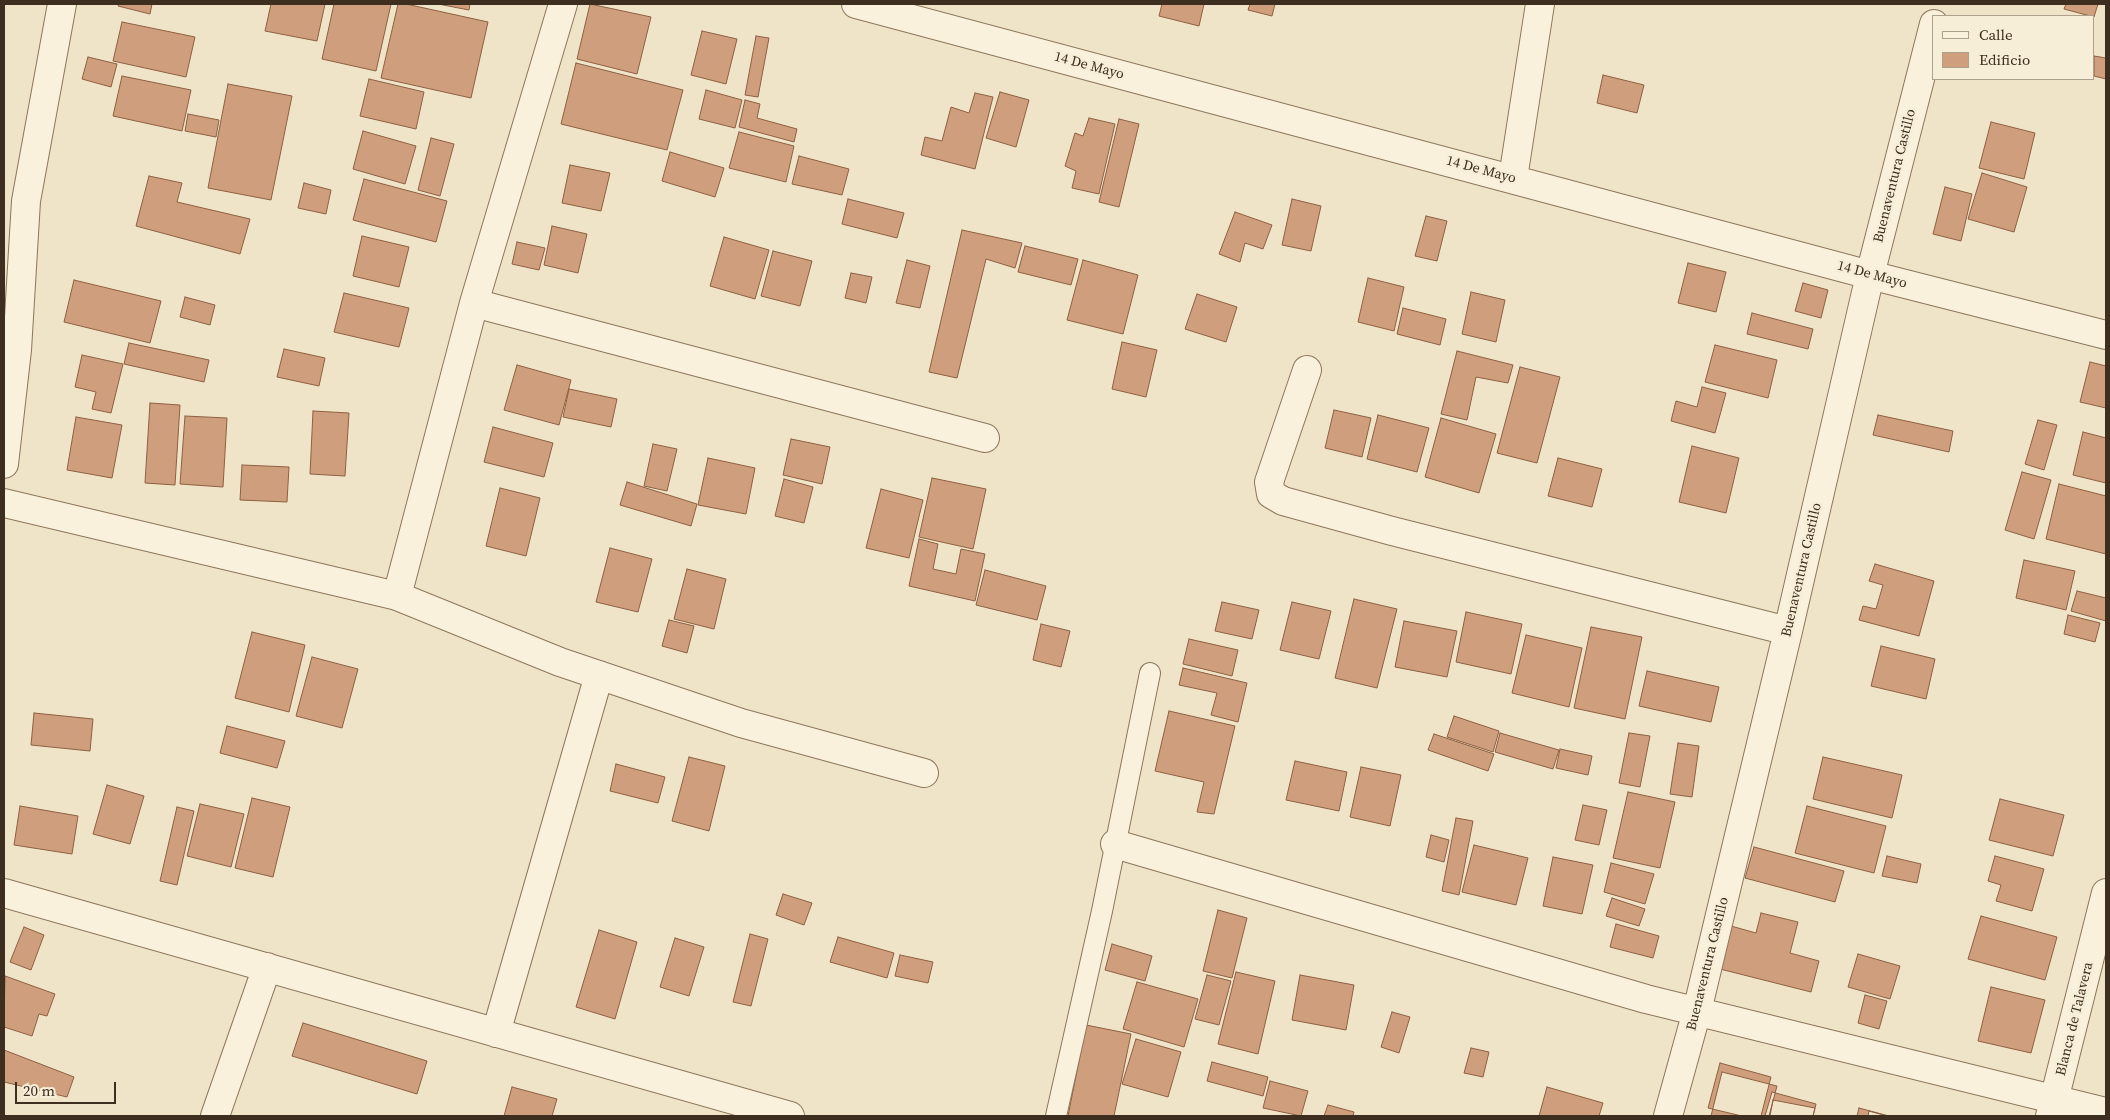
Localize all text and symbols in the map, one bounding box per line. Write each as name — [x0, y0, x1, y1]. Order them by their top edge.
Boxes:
legend — [1932, 15, 2095, 80]
text: Calle — [1979, 24, 2013, 45]
street label: 14 De Mayo — [1052, 49, 1126, 83]
text: Edificio — [1979, 49, 2030, 70]
street label: Buenaventura Castillo — [1870, 107, 1920, 245]
street label: 14 De Mayo — [1444, 153, 1518, 187]
street label: 14 De Mayo — [1835, 258, 1909, 292]
street label: Buenaventura Castillo — [1778, 501, 1826, 639]
street label: Buenaventura Castillo — [1683, 895, 1733, 1033]
street label: Blanca de Talavera — [2053, 960, 2097, 1078]
scale bar — [18, 1072, 119, 1104]
text: 20 m — [23, 1080, 55, 1101]

